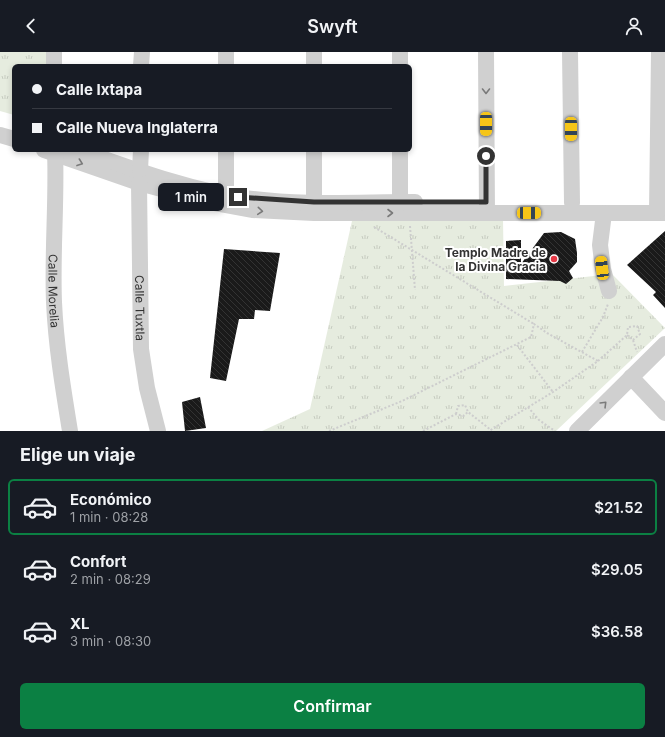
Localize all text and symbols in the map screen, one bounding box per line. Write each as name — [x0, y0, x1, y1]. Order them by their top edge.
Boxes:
icon: back — [20, 15, 42, 37]
icon: person — [623, 15, 645, 37]
text: Swyft — [307, 16, 358, 37]
text: Calle Ixtapa — [56, 80, 142, 99]
one-way arrow — [482, 88, 490, 94]
car — [480, 112, 492, 136]
car — [565, 117, 577, 141]
text: Calle Nueva Inglaterra — [56, 118, 218, 137]
route start — [477, 147, 495, 165]
one-way arrow — [77, 158, 84, 167]
callout: 1 min — [158, 183, 224, 211]
route end — [229, 188, 247, 206]
text: 1 min — [175, 189, 207, 205]
one-way arrow — [257, 206, 263, 215]
car — [517, 207, 541, 219]
one-way arrow — [387, 209, 393, 217]
place label: Templo Madre de la Divina Gracia — [445, 245, 546, 274]
street label: Calle Morelia — [46, 254, 63, 328]
marker: Templo Madre de la Divina Gracia — [549, 254, 559, 264]
car — [595, 255, 609, 281]
street label: Calle Tuxtla — [133, 275, 148, 341]
one-way arrow — [599, 401, 607, 409]
text: Elige un viaje — [20, 444, 135, 465]
icon: car — [22, 489, 58, 525]
text: Económico — [70, 490, 151, 509]
text: $21.52 — [594, 498, 643, 517]
text: 1 min · 08:28 — [70, 509, 148, 525]
icon: car — [22, 551, 58, 587]
text: Confort — [70, 552, 126, 571]
text: $29.05 — [591, 560, 643, 579]
text: 2 min · 08:29 — [70, 571, 151, 587]
icon: car — [22, 613, 58, 649]
text: XL — [70, 614, 90, 633]
text: $36.58 — [591, 622, 643, 641]
text: 3 min · 08:30 — [70, 633, 151, 649]
button: Confirmar — [20, 683, 645, 729]

